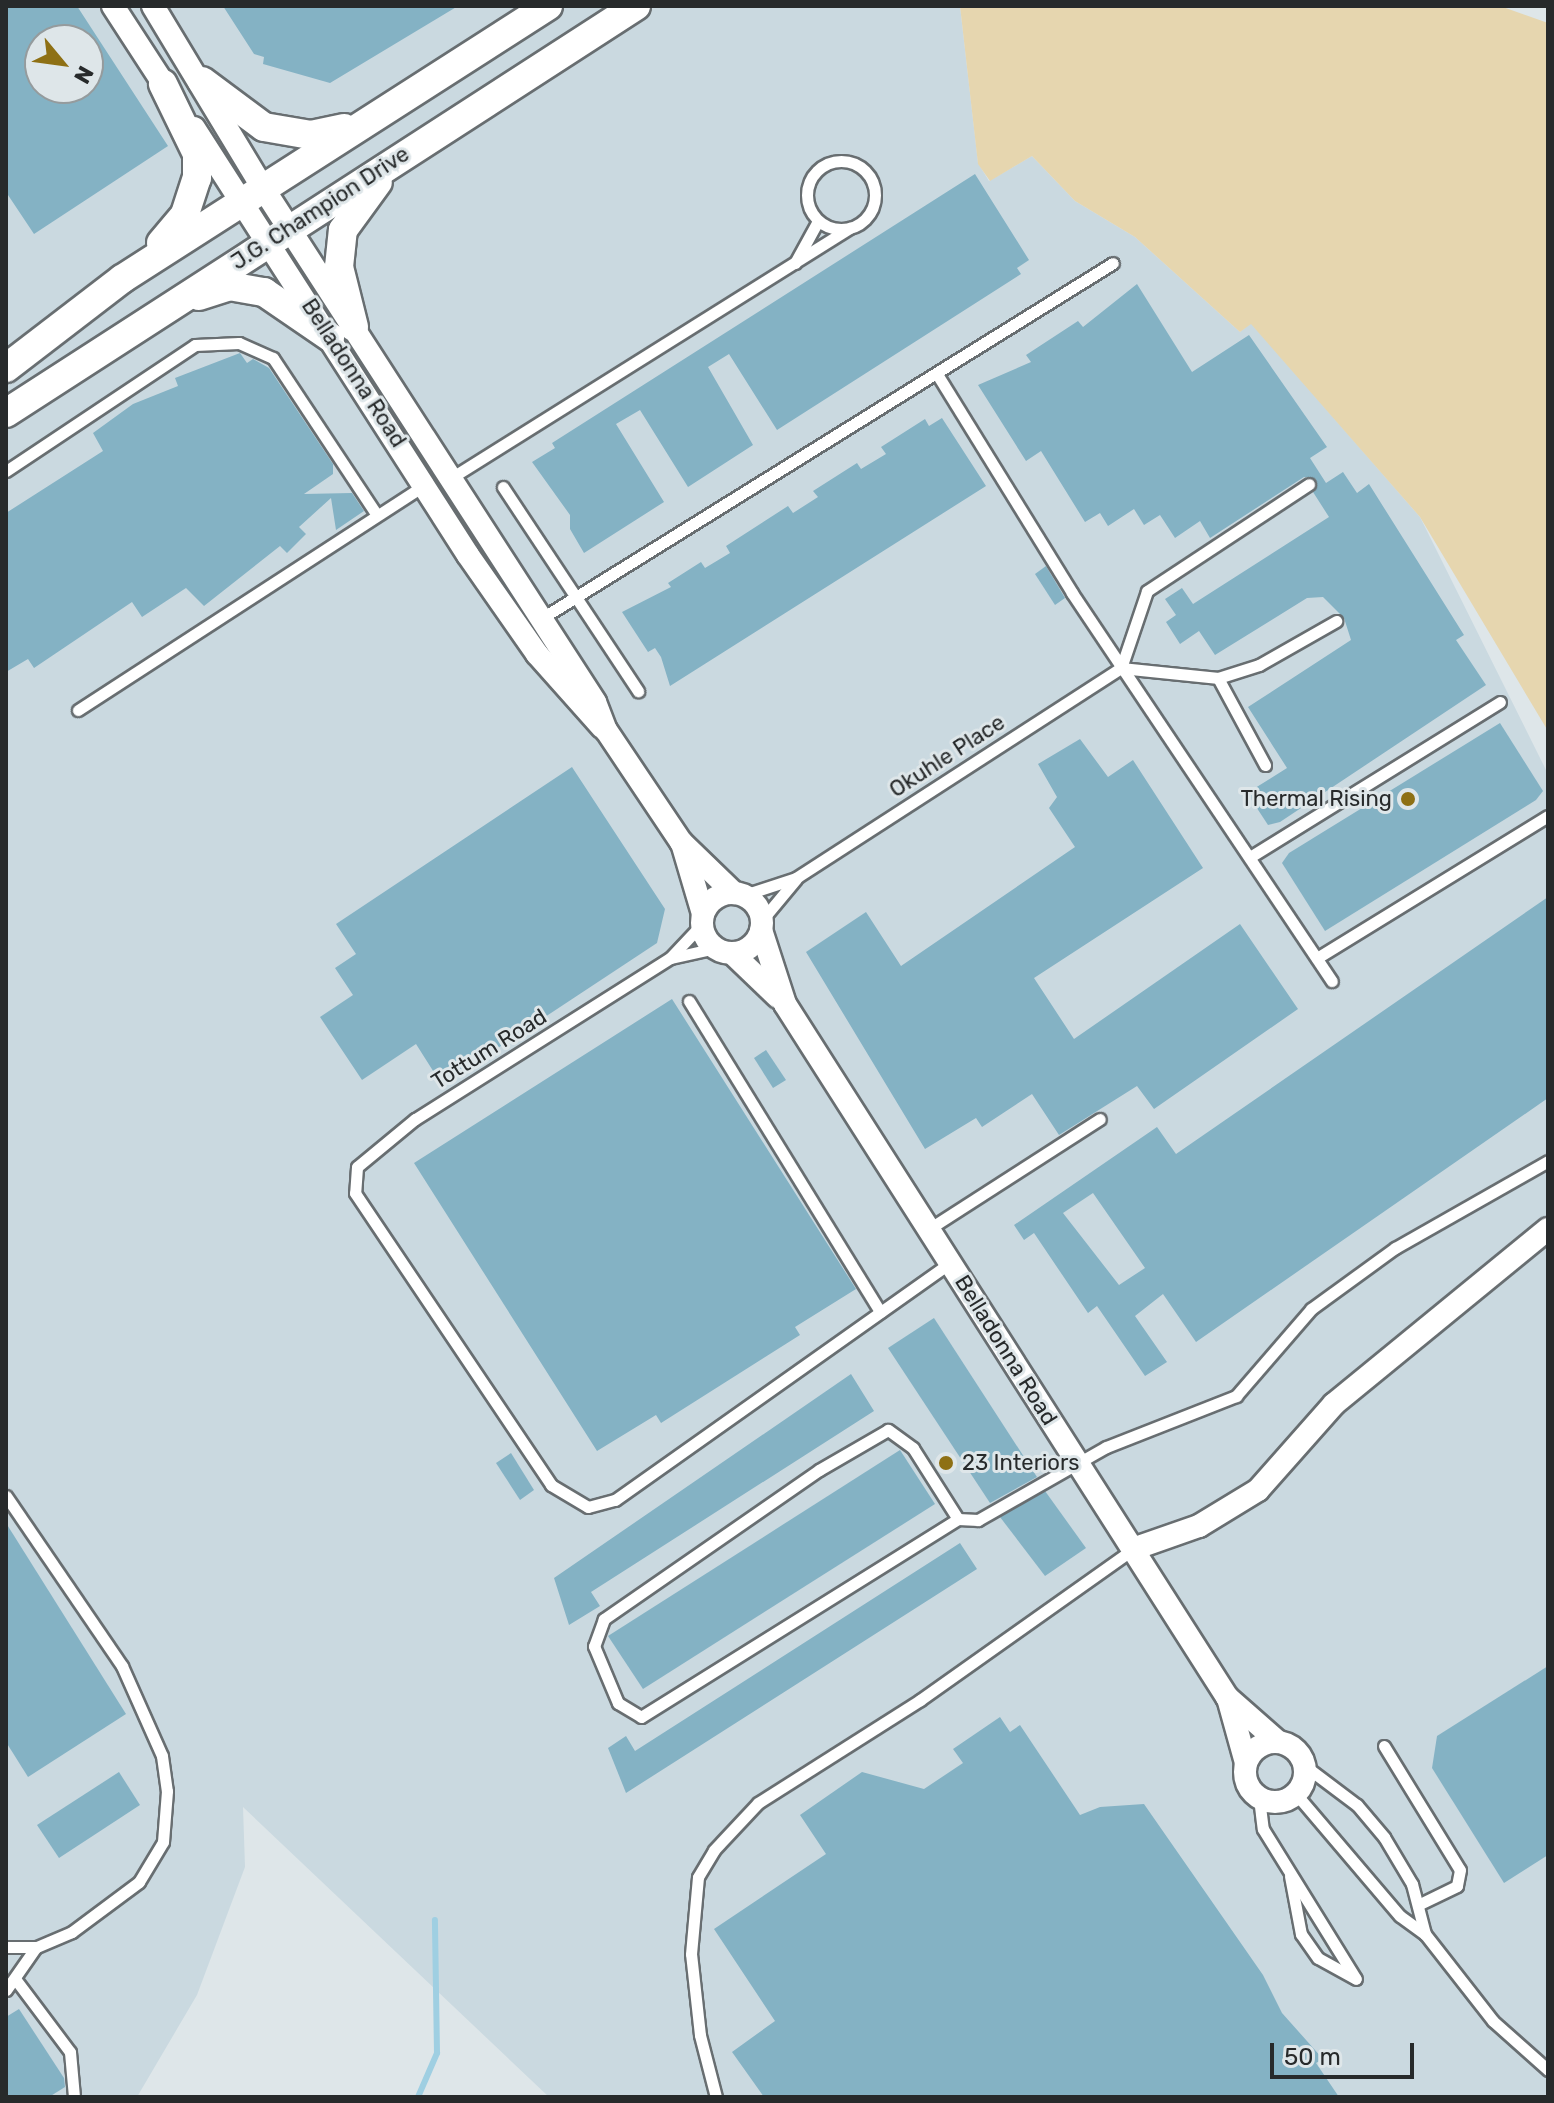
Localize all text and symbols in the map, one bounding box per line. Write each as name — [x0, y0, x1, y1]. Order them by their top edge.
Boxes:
north arrow — [24, 24, 104, 104]
text: N — [68, 61, 99, 88]
street label: J.G. Champion Drive — [226, 141, 414, 275]
street label: Belladonna Road — [296, 294, 412, 452]
street label: Okuhle Place — [884, 709, 1010, 803]
place label: Thermal Rising — [1240, 786, 1392, 812]
marker: Thermal Rising — [1399, 790, 1417, 808]
street label: Tottum Road — [427, 1003, 551, 1095]
street label: Belladonna Road — [949, 1270, 1063, 1430]
place label: 23 Interiors — [962, 1450, 1080, 1476]
marker: 23 Interiors — [937, 1454, 955, 1472]
scale bar — [1274, 2027, 1418, 2077]
text: 50 m — [1284, 2043, 1341, 2071]

